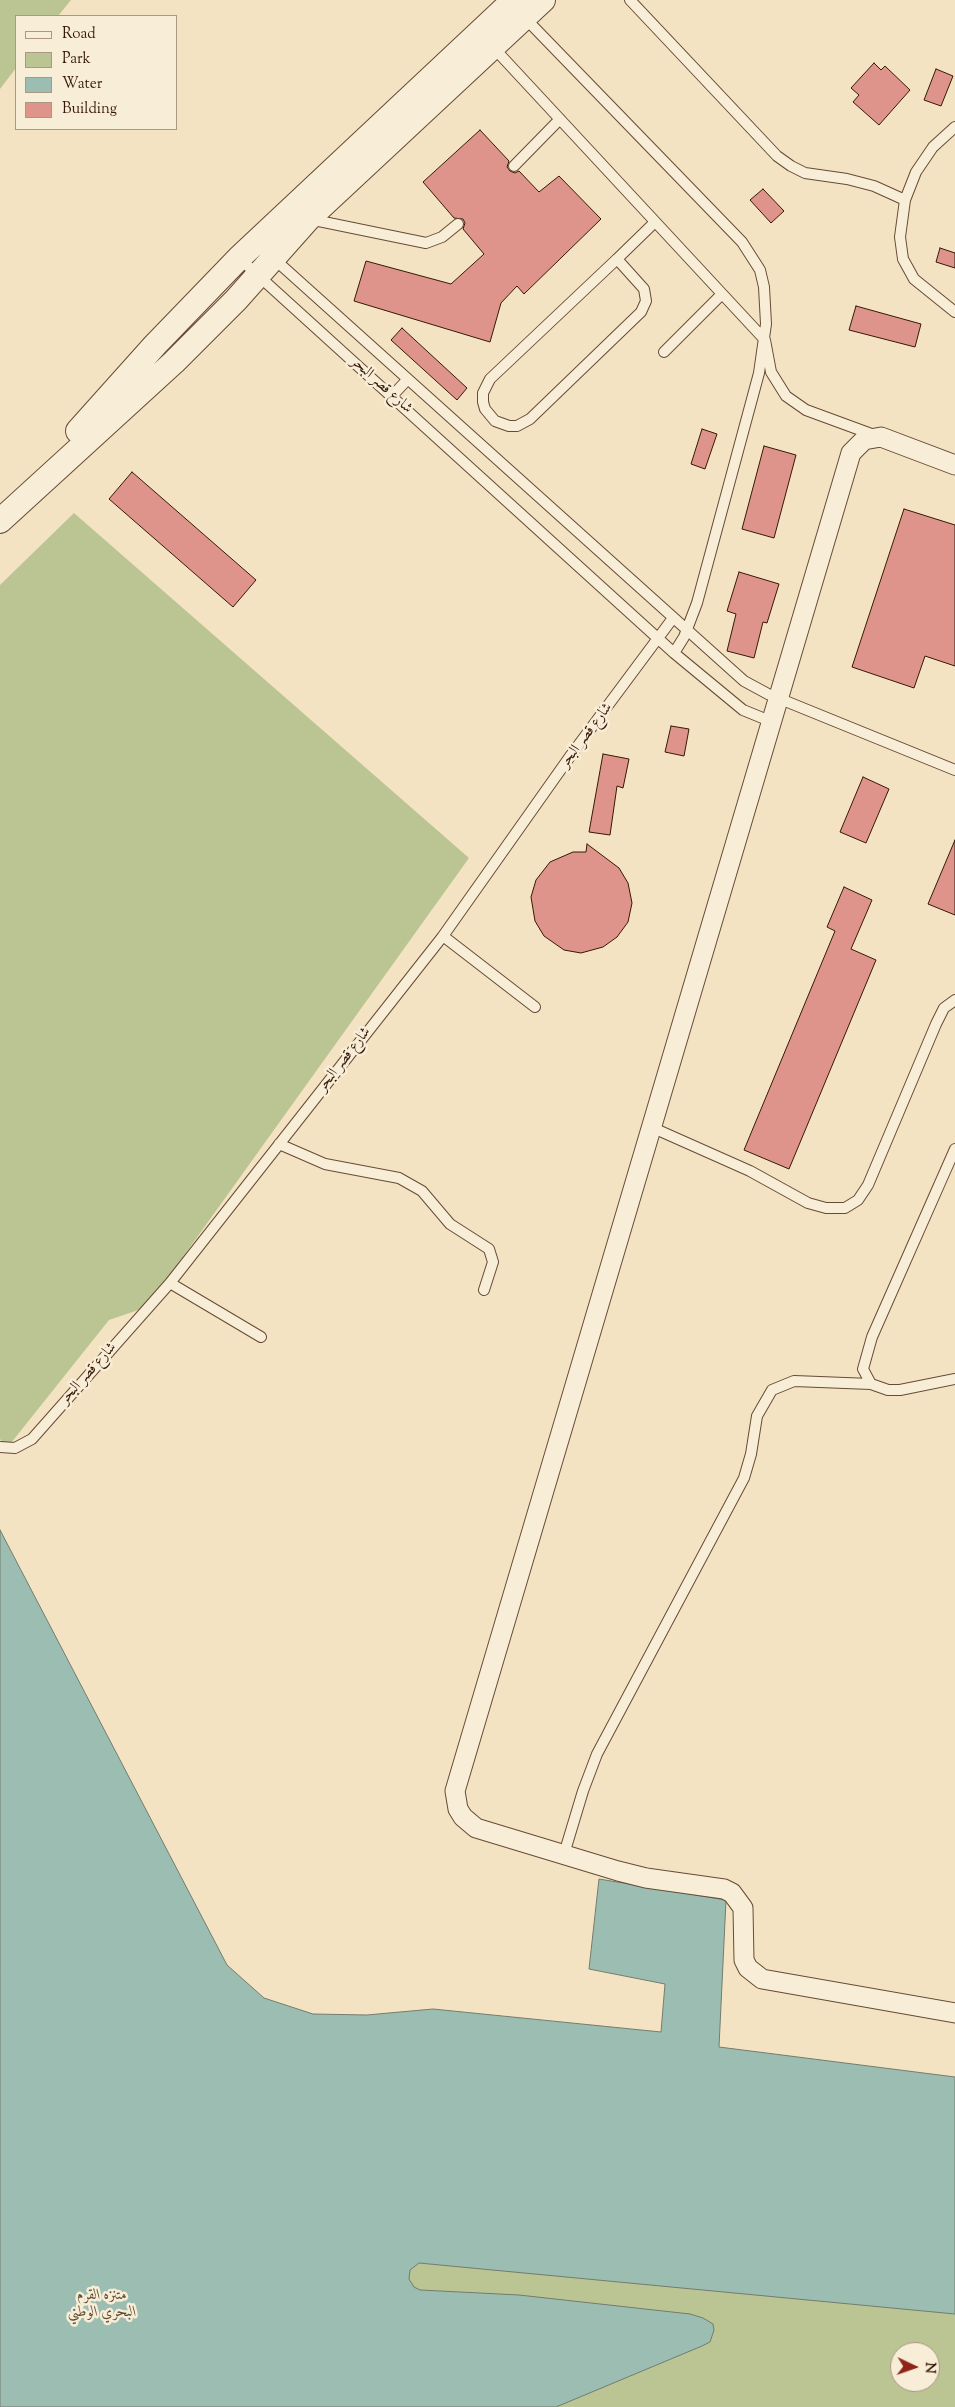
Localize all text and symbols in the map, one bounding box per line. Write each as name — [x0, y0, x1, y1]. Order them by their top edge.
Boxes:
legend — [15, 15, 178, 130]
text: Road — [62, 24, 96, 45]
text: Park — [62, 49, 91, 70]
text: Water — [62, 74, 102, 95]
text: Building — [62, 99, 117, 120]
street label: شارع قصر البحر — [347, 354, 415, 418]
street label: شارع قصر البحر — [557, 700, 617, 772]
street label: شارع قصر البحر — [314, 1024, 376, 1096]
street label: شارع قصر البحر — [57, 1340, 121, 1408]
park label: متنزه القرم البحري الوطني — [68, 2287, 136, 2322]
north arrow — [890, 2342, 940, 2392]
text: N — [919, 2362, 939, 2374]

